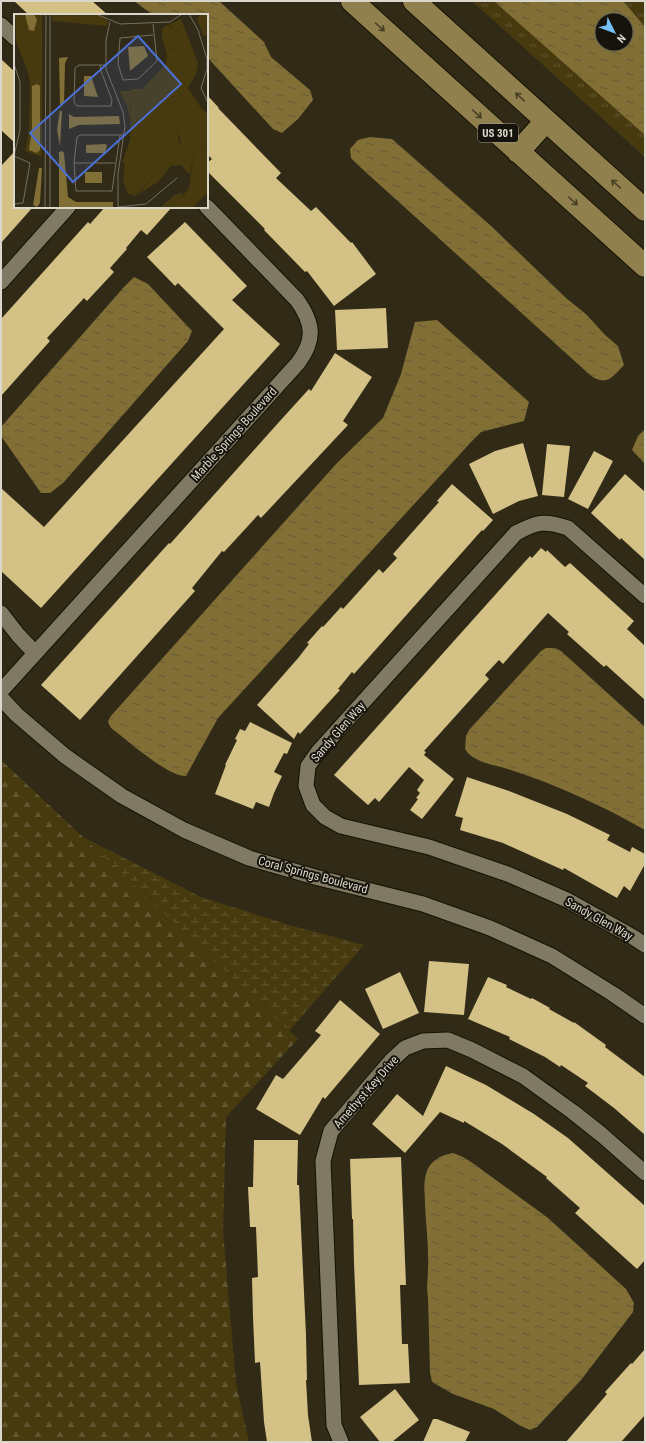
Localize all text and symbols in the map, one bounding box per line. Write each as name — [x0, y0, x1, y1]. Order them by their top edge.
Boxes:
north arrow — [594, 12, 634, 52]
inset map — [14, 14, 208, 208]
one-way arrow — [375, 22, 385, 31]
text: N — [614, 31, 628, 45]
one-way arrow — [515, 93, 525, 102]
one-way arrow — [472, 110, 482, 119]
road number: US 301 — [478, 124, 518, 142]
one-way arrow — [611, 179, 621, 189]
one-way arrow — [568, 197, 579, 206]
street label: Marble Springs Boulevard — [188, 384, 280, 484]
street label: Sandy Glen Way — [308, 699, 368, 765]
street label: Coral Springs Boulevard — [257, 854, 369, 896]
street label: Sandy Glen Way — [563, 895, 635, 943]
street label: Amethyst Key Drive — [331, 1053, 401, 1131]

